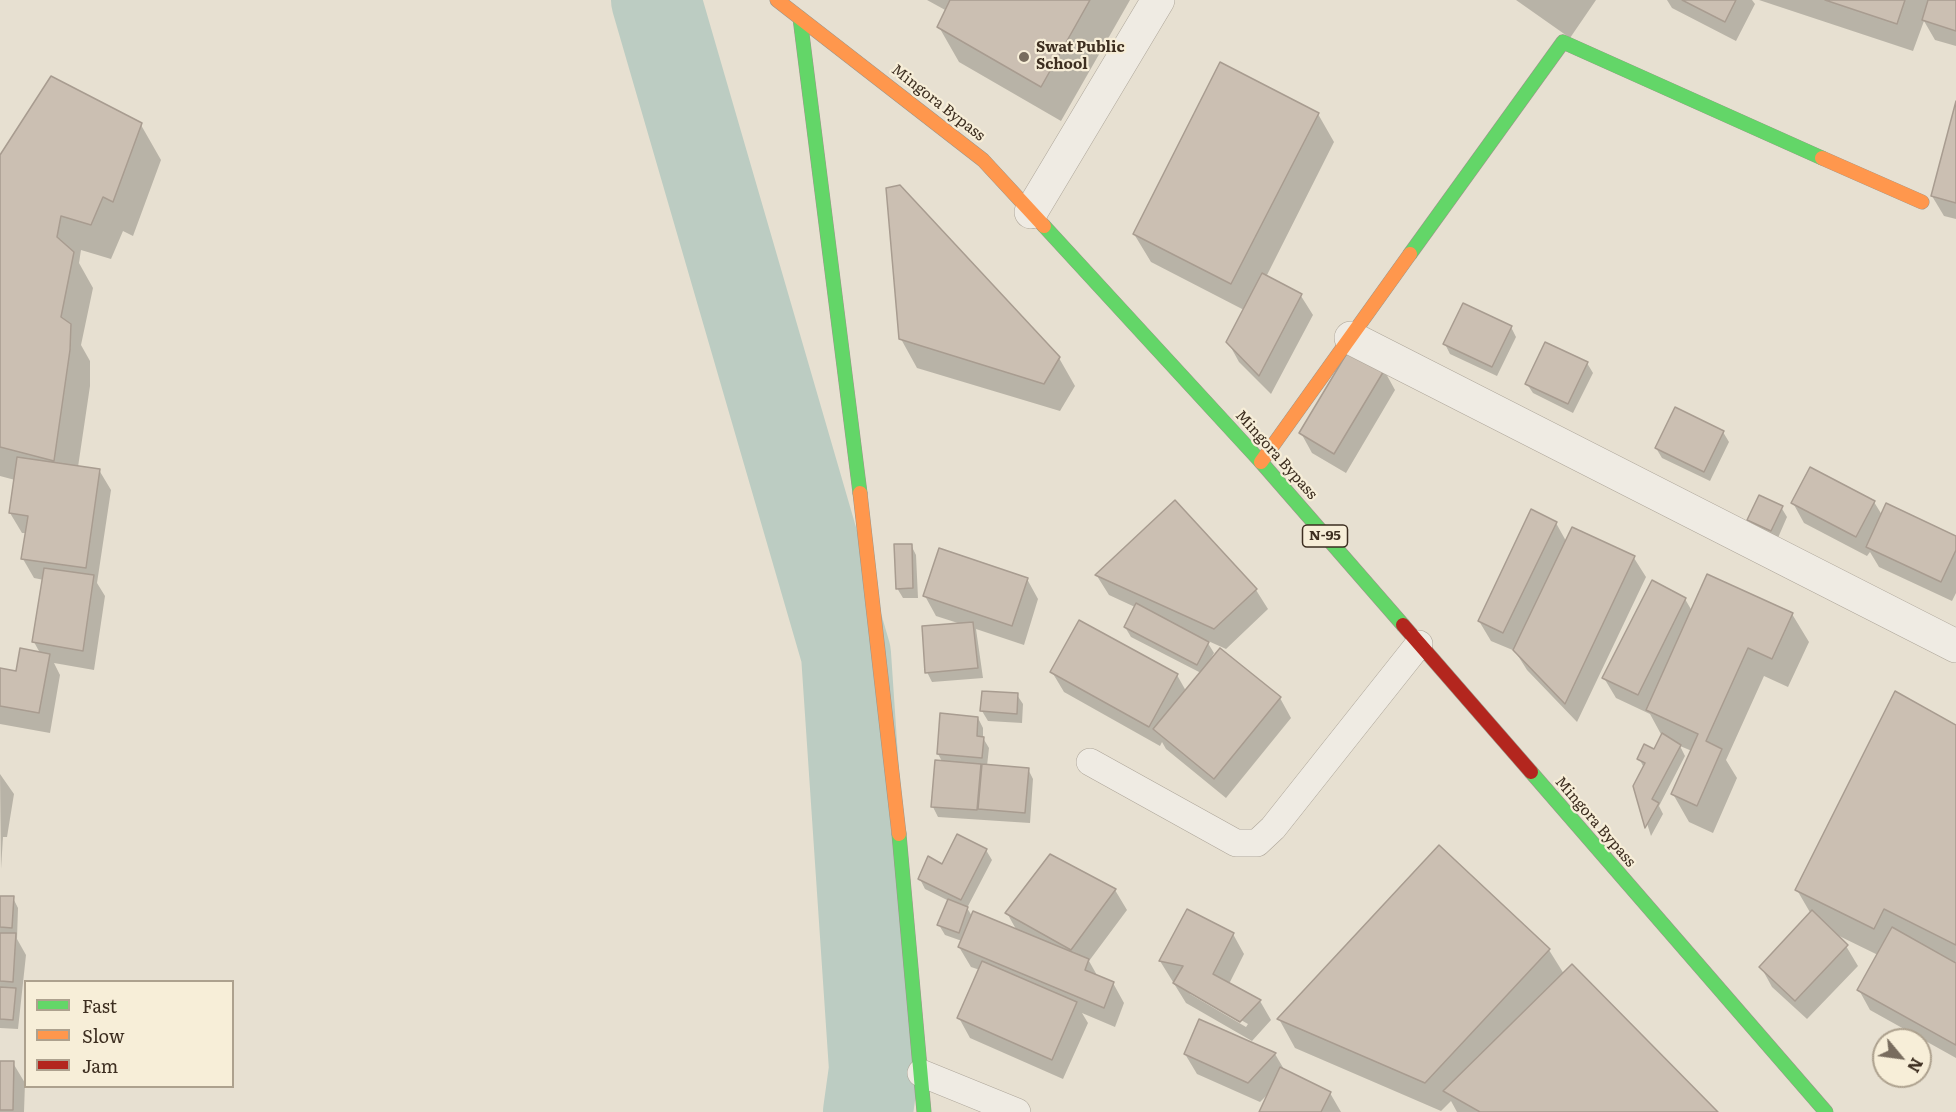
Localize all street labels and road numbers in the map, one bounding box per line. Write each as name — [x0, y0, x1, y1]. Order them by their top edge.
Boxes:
street label: Mingora Bypass — [888, 61, 988, 145]
street label: Mingora Bypass — [1231, 407, 1321, 503]
road number: N-95 — [1302, 525, 1348, 547]
street label: Mingora Bypass — [1551, 773, 1639, 871]

